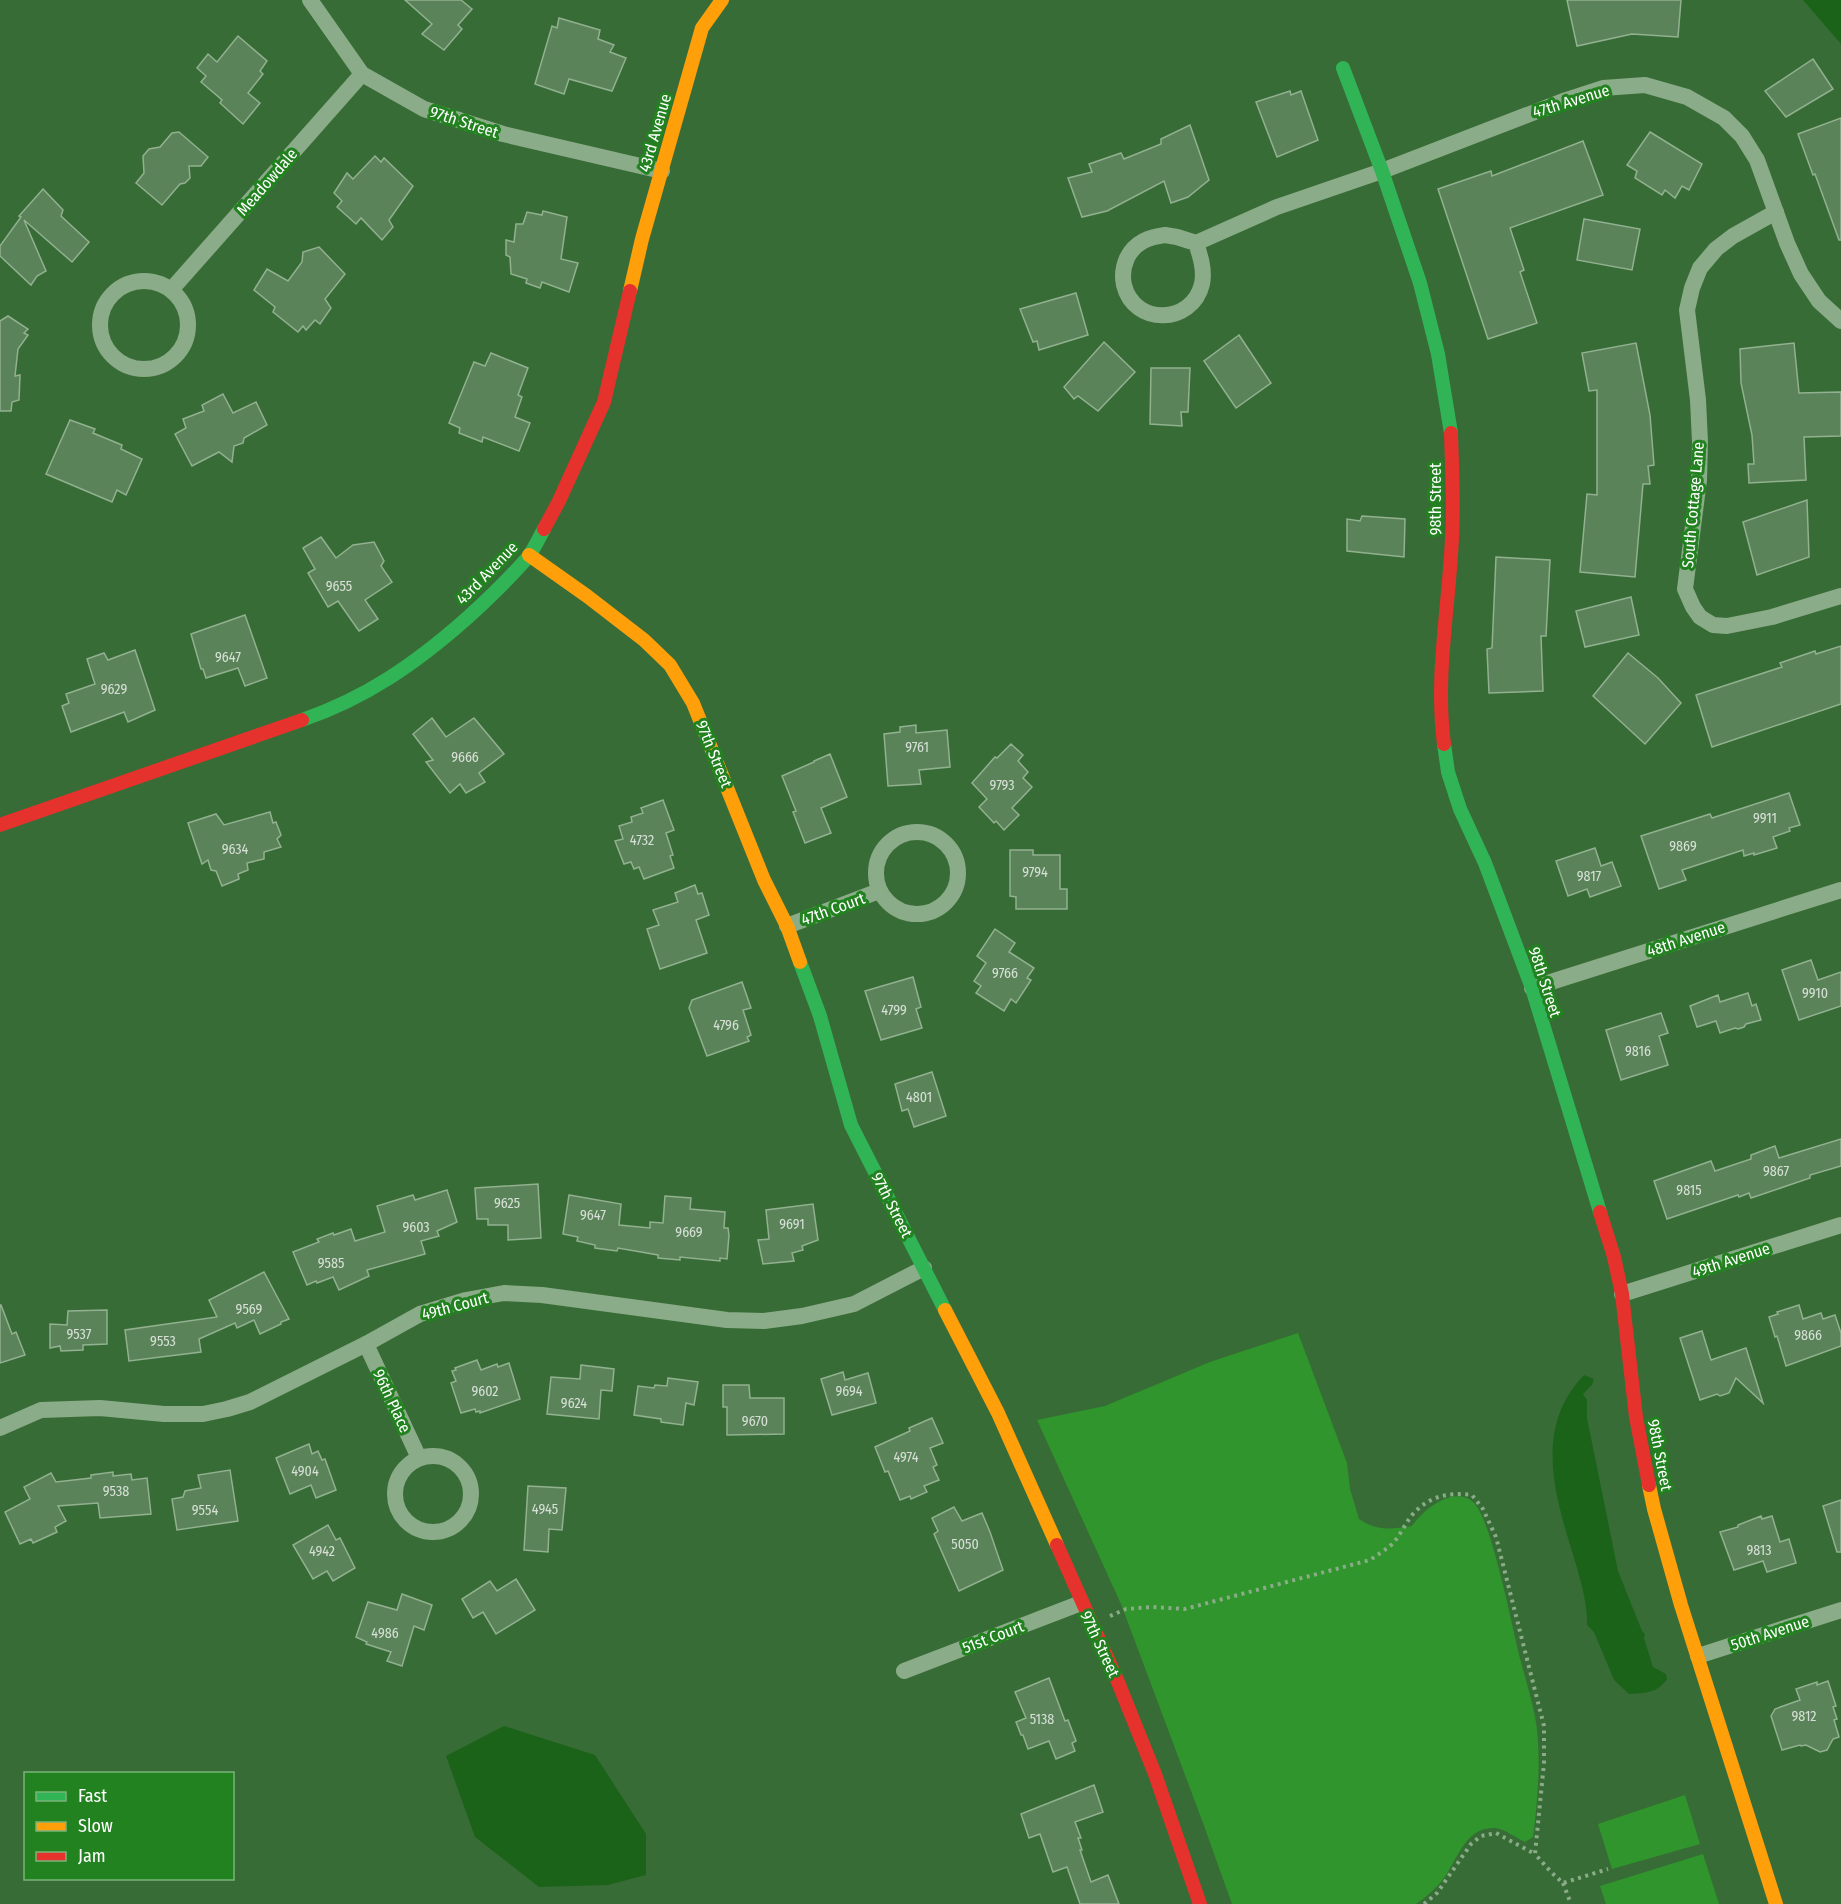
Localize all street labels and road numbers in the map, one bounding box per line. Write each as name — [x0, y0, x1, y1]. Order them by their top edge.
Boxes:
street label: 47th Avenue — [1530, 80, 1612, 122]
street label: 43rd Avenue — [635, 92, 675, 174]
street label: 97th Street — [427, 102, 501, 142]
street label: Meadowdale — [233, 144, 301, 219]
street label: South Cottage Lane — [1678, 441, 1708, 569]
street label: 98th Street — [1426, 462, 1445, 535]
street label: 43rd Avenue — [452, 537, 522, 608]
street label: 97th Street — [692, 718, 736, 791]
street label: 47th Court — [798, 888, 868, 929]
street label: 48th Avenue — [1644, 917, 1728, 961]
street label: 98th Street — [1525, 945, 1565, 1020]
street label: 97th Street — [867, 1169, 917, 1242]
street label: 49th Avenue — [1690, 1238, 1772, 1282]
street label: 49th Court — [420, 1288, 491, 1324]
street label: 96th Place — [369, 1366, 415, 1436]
street label: 98th Street — [1644, 1418, 1676, 1493]
street label: 97th Street — [1076, 1608, 1124, 1681]
street label: 50th Avenue — [1728, 1611, 1812, 1655]
street label: 51st Court — [960, 1616, 1027, 1657]

